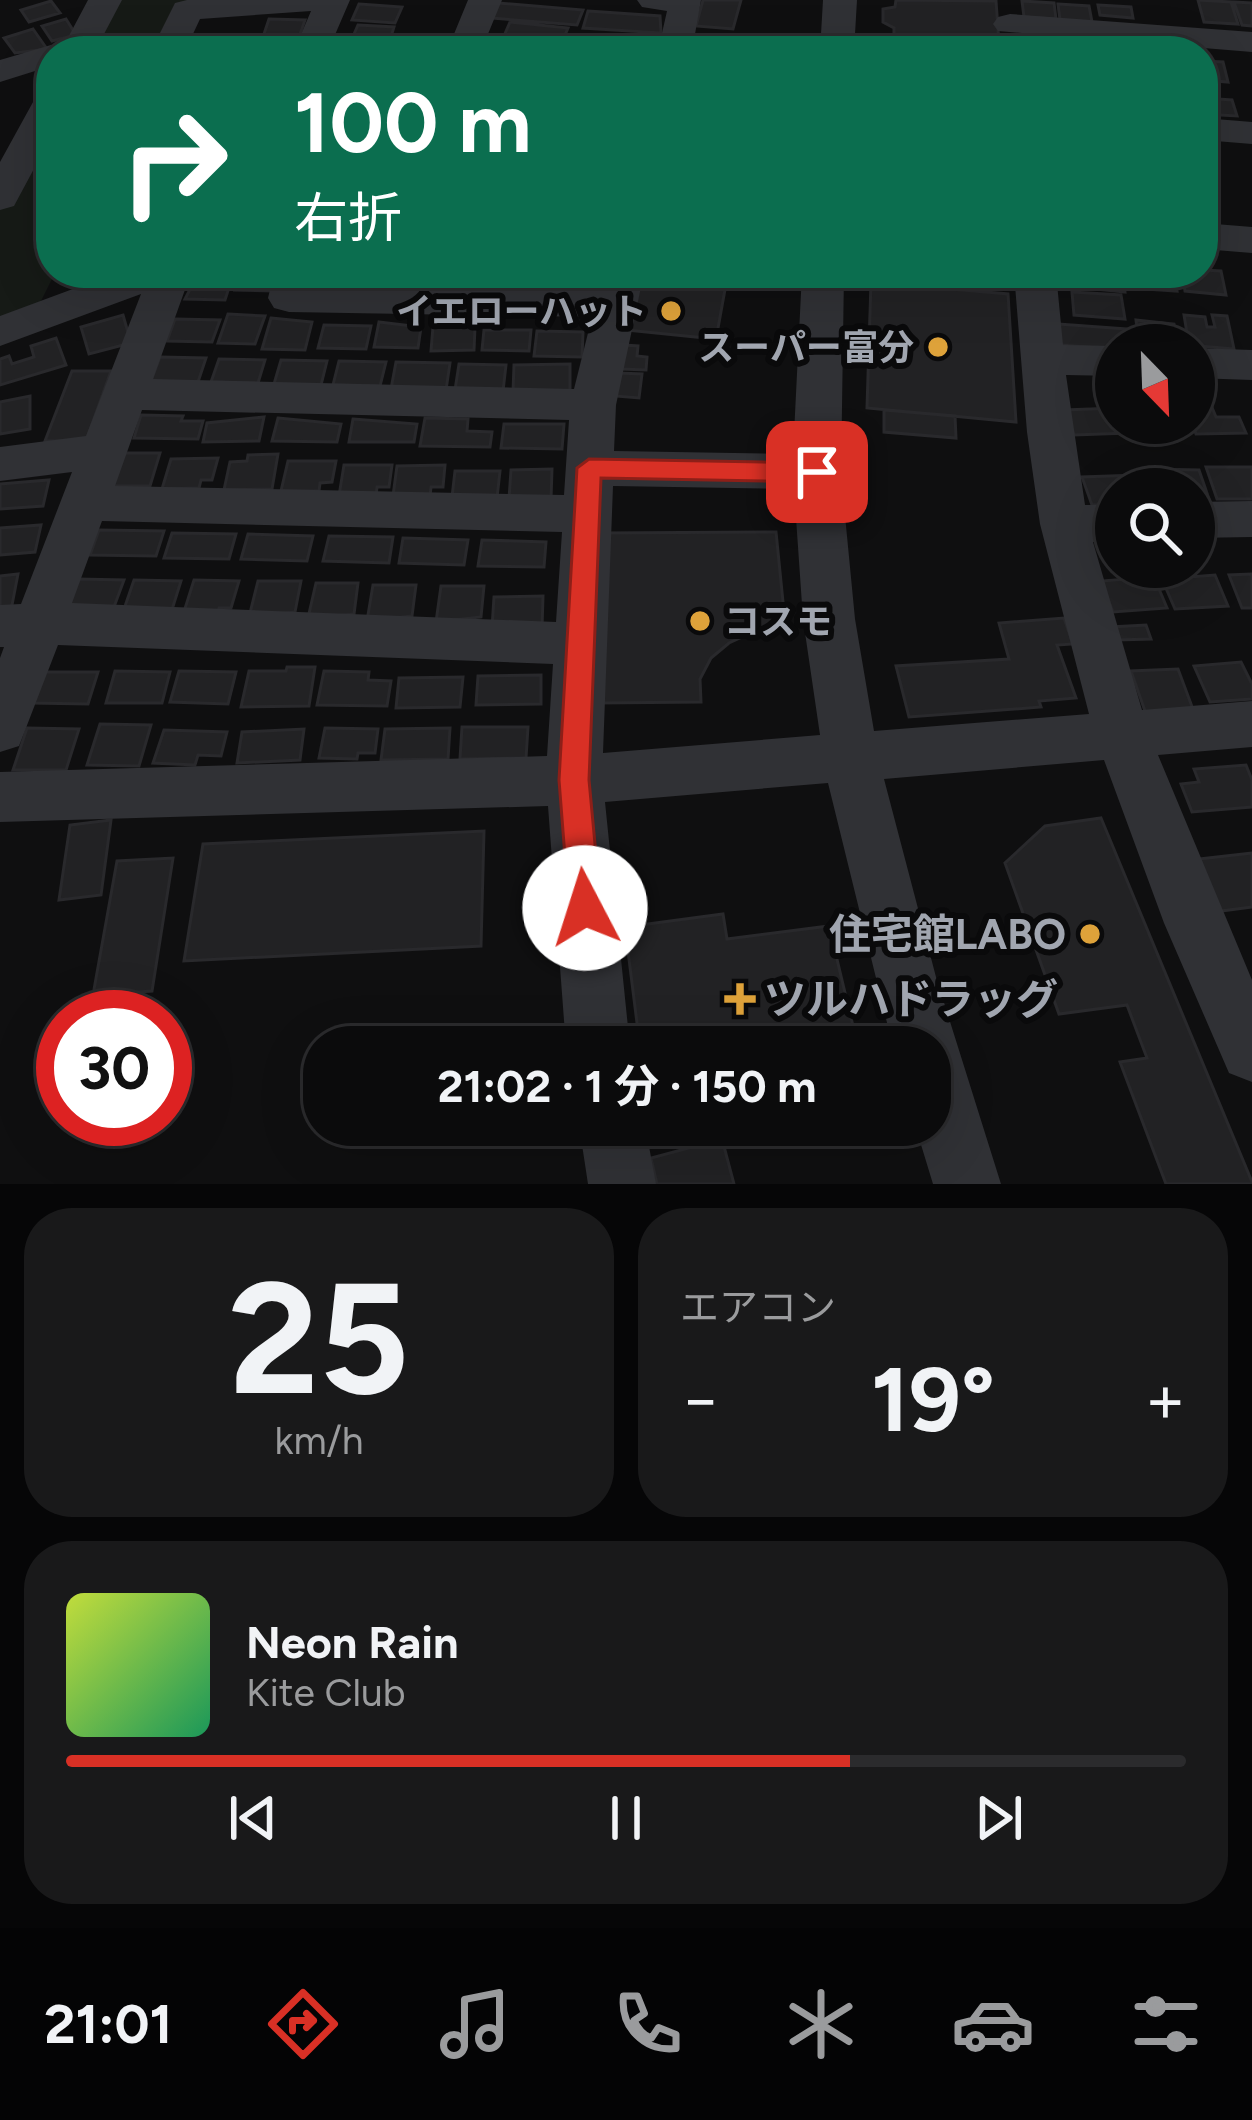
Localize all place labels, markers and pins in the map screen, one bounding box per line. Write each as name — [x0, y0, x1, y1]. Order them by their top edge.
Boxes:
place label: イエローハット — [396, 290, 647, 333]
marker: イエローハット — [658, 298, 684, 324]
place label: スーパー富分 — [698, 326, 914, 369]
marker: スーパー富分 — [925, 334, 951, 360]
pin — [766, 421, 868, 523]
place label: コスモ — [724, 600, 832, 643]
marker: コスモ — [687, 608, 713, 634]
place label: 住宅館LABO — [829, 909, 1066, 960]
marker: 住宅館LABO — [1077, 921, 1103, 947]
place label: ツルハドラッグ — [764, 974, 1058, 1025]
marker: ツルハドラッグ — [727, 986, 753, 1012]

